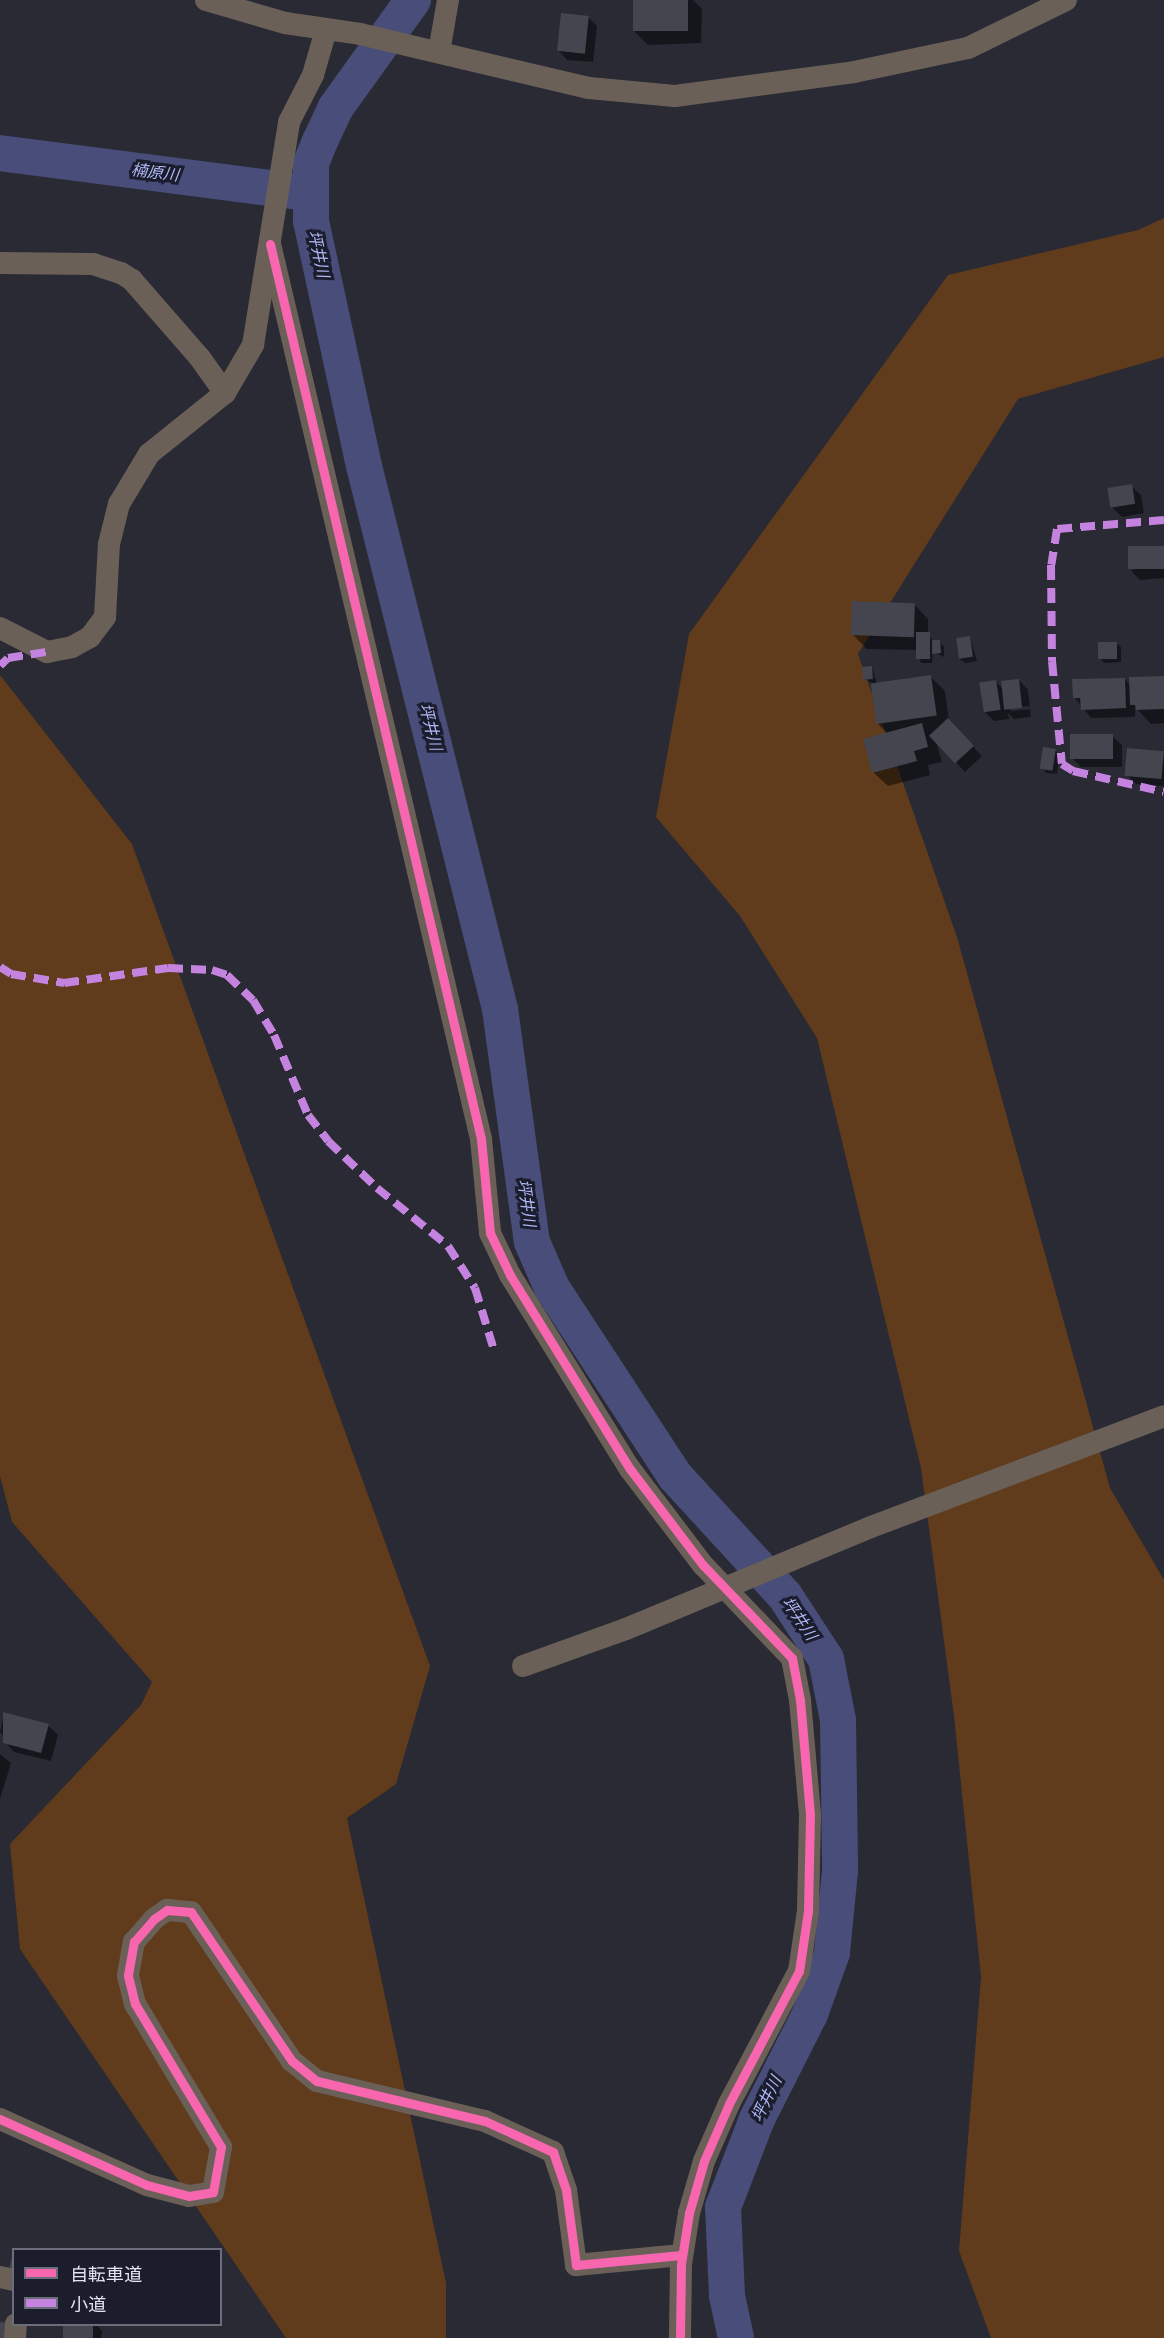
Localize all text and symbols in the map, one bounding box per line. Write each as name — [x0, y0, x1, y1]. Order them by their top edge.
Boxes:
water label: 楠原川 — [130, 161, 180, 185]
water label: 坪井川 — [304, 229, 332, 279]
water label: 坪井川 — [415, 701, 445, 753]
water label: 坪井川 — [513, 1178, 539, 1228]
water label: 坪井川 — [778, 1594, 820, 1644]
water label: 坪井川 — [748, 2073, 786, 2125]
legend — [12, 2248, 222, 2326]
text: 自転車道 — [70, 2265, 142, 2285]
text: 小道 — [70, 2295, 106, 2315]

